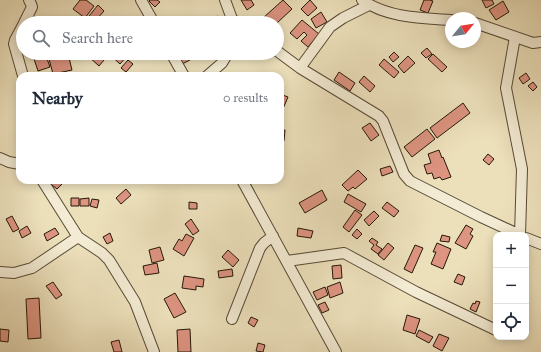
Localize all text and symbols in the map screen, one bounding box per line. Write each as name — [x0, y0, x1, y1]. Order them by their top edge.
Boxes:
north arrow — [445, 12, 481, 48]
search box — [16, 16, 284, 60]
icon: search — [30, 27, 52, 49]
text: Search here — [62, 29, 133, 47]
text: Nearby — [32, 88, 83, 109]
text: 0 results — [223, 90, 268, 106]
map controls — [493, 232, 529, 340]
button: + — [493, 232, 529, 268]
button: − — [493, 268, 529, 304]
button: locate — [493, 304, 529, 340]

